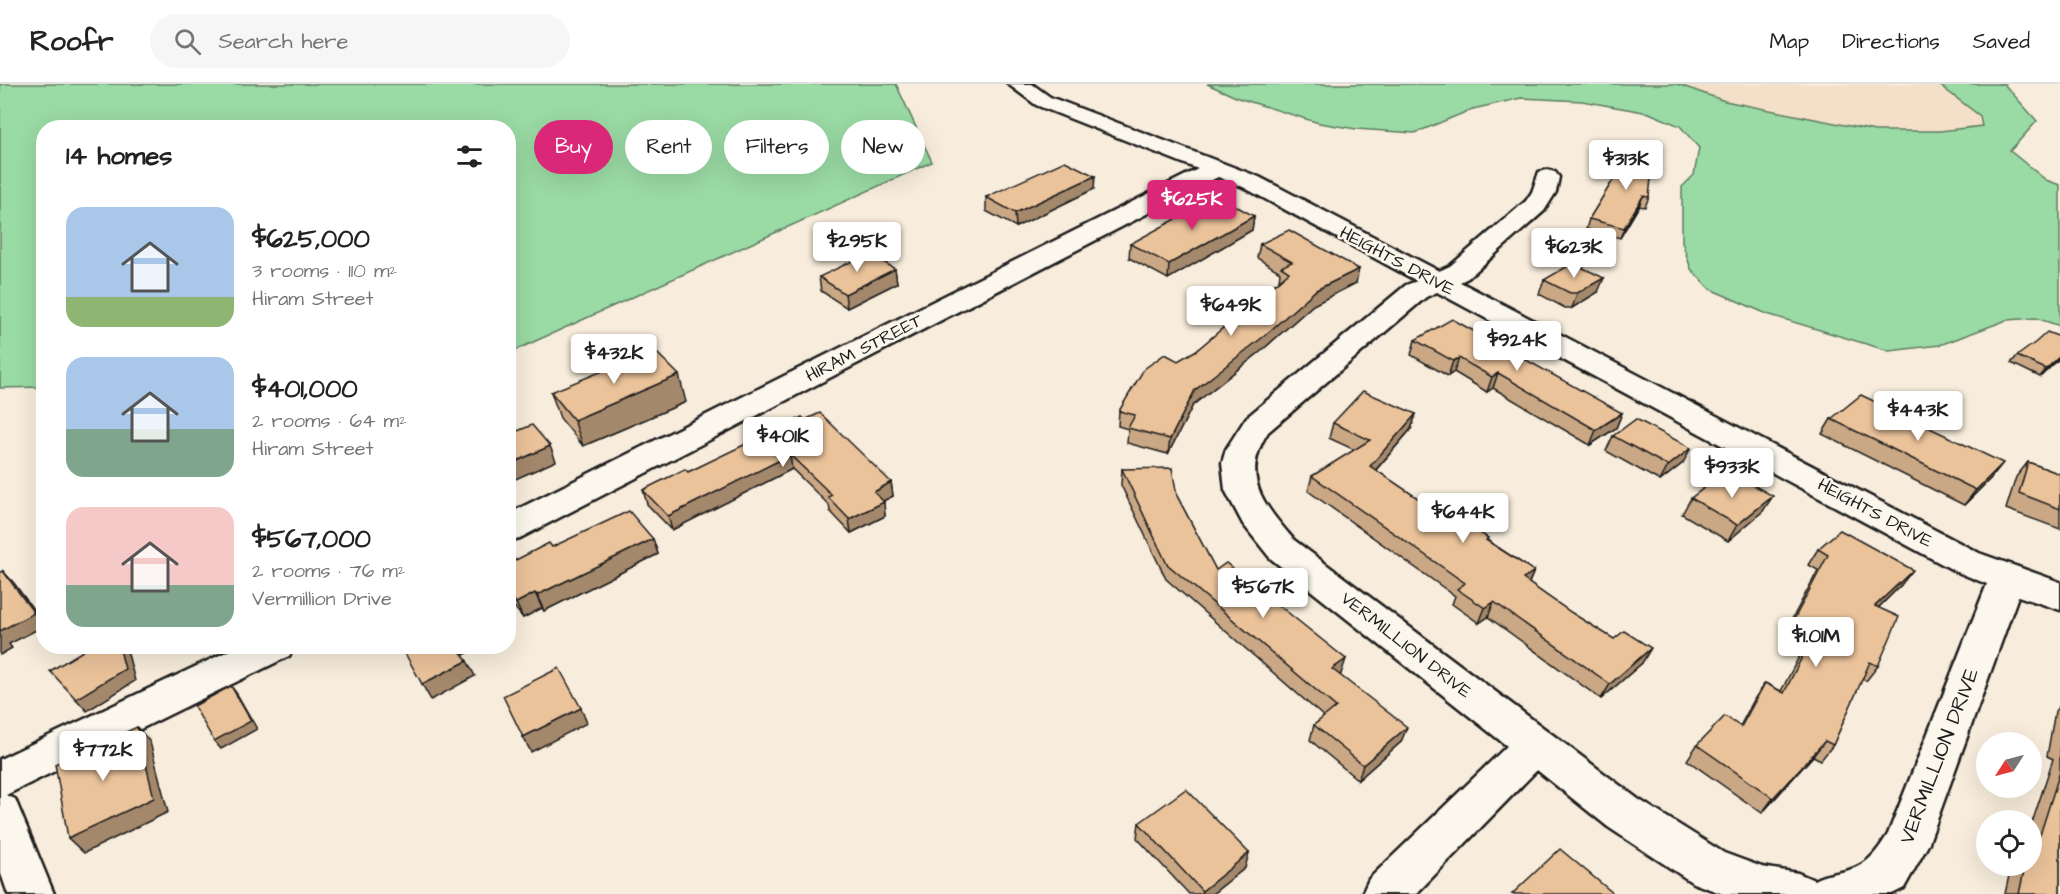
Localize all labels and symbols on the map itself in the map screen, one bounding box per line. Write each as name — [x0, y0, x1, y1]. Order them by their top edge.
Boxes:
pin: $313K — [1584, 140, 1668, 191]
pin: $625K — [1150, 180, 1234, 231]
street label: HEIGHTS DRIVE — [1335, 220, 1459, 302]
pin: $295K — [815, 222, 899, 273]
pin: $623K — [1532, 228, 1616, 279]
pin: $649K — [1189, 286, 1273, 337]
street label: HIRAM STREET — [801, 307, 927, 388]
pin: $924K — [1475, 321, 1559, 372]
pin: $432K — [572, 334, 656, 385]
pin: $443K — [1876, 391, 1960, 442]
pin: $401K — [741, 417, 825, 468]
pin: $933K — [1690, 448, 1774, 499]
street label: HEIGHTS DRIVE — [1813, 472, 1937, 554]
pin: $644K — [1421, 493, 1505, 544]
pin: $567K — [1221, 568, 1305, 619]
street label: VERMILLION DRIVE — [1335, 586, 1477, 704]
pin: $1.01M — [1767, 617, 1865, 668]
street label: VERMILLION DRIVE — [1892, 663, 1986, 848]
pin: $772K — [61, 731, 145, 782]
north arrow — [1976, 732, 2042, 798]

